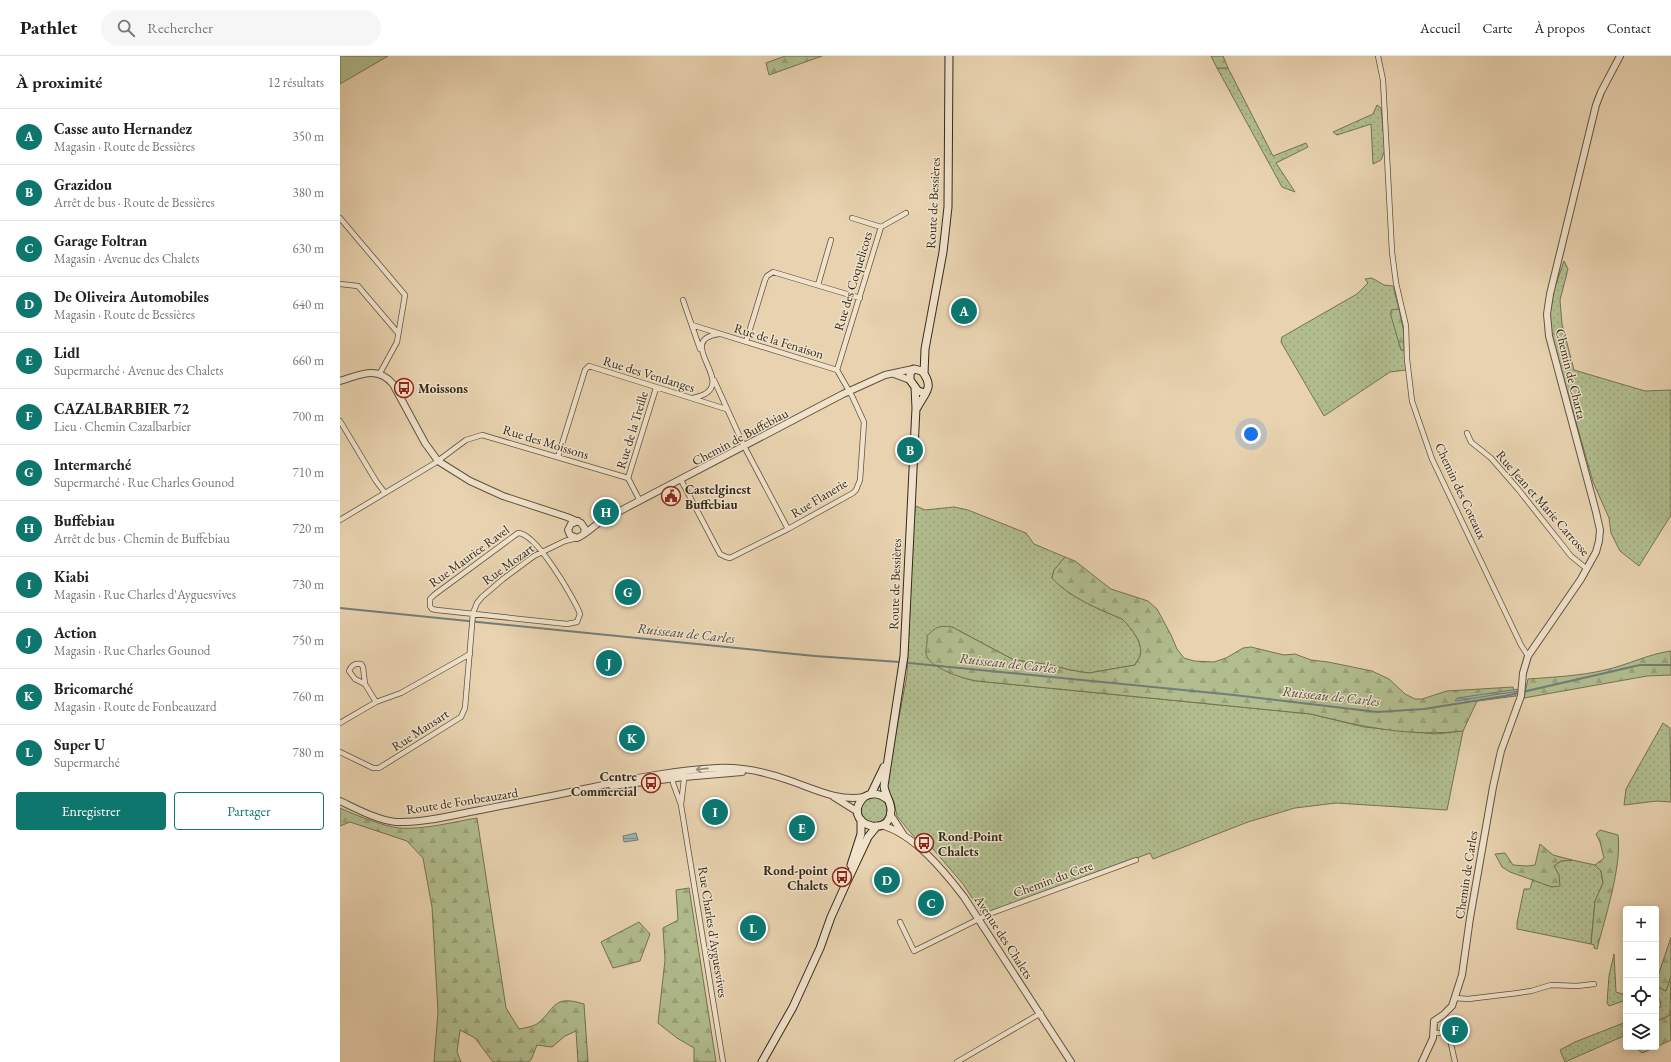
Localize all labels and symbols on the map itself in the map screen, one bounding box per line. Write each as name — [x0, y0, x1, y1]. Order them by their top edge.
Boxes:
street label: Route de Bessières — [922, 157, 944, 249]
street label: Rue des Coquelicots — [830, 229, 876, 333]
pin: A — [951, 296, 977, 326]
street label: Rue de la Fenaison — [732, 319, 826, 363]
street label: Chemin de Charta — [1552, 327, 1591, 422]
street label: Rue des Vendanges — [601, 352, 697, 396]
bus stop icon: Moissons — [393, 377, 415, 399]
place label: Moissons — [418, 380, 468, 397]
street label: Rue de la Treille — [612, 389, 652, 471]
street label: Chemin de Buffebiau — [689, 404, 791, 470]
street label: Rue des Moissons — [501, 421, 591, 463]
your location — [1241, 424, 1261, 444]
pin: B — [897, 435, 923, 465]
street label: Chemin des Coteaux — [1431, 440, 1491, 542]
street label: Rue Jean et Marie Carrosse — [1492, 447, 1594, 559]
street label: Rue Flanerie — [787, 474, 851, 522]
place label: Castelginest Buffebiau — [685, 481, 751, 513]
public building icon: Castelginest Buffebiau — [660, 485, 682, 507]
pin: H — [593, 497, 619, 527]
street label: Rue Maurice Ravel — [425, 521, 513, 591]
street label: Route de Bessières — [885, 538, 905, 630]
street label: Rue Mozart — [479, 539, 537, 589]
pin: G — [615, 577, 641, 607]
water label: Ruisseau de Carles — [636, 619, 736, 647]
pin: J — [596, 648, 622, 678]
water label: Ruisseau de Carles — [958, 649, 1058, 677]
water label: Ruisseau de Carles — [1281, 682, 1381, 710]
street label: Rue Mansart — [388, 705, 452, 755]
pin: K — [619, 723, 645, 753]
one-way arrow — [696, 766, 709, 773]
place label: Centre Commercial — [571, 768, 638, 800]
bus stop icon: Centre Commercial — [640, 772, 662, 794]
street label: Route de Fonbeauzard — [405, 784, 520, 818]
pin: I — [702, 797, 728, 827]
pin: E — [789, 813, 815, 843]
place label: Rond-Point Chalets — [938, 828, 1003, 860]
street label: Chemin de Carles — [1451, 830, 1481, 920]
bus stop icon: Rond-Point Chalets — [913, 832, 935, 854]
street label: Chemin du Cere — [1011, 857, 1095, 901]
place label: Rond-point Chalets — [763, 862, 828, 894]
street label: Rue Charles d'Ayguesvives — [694, 865, 732, 999]
pin: D — [874, 865, 900, 895]
bus stop icon: Rond-point Chalets — [831, 866, 853, 888]
pin: C — [918, 888, 944, 918]
street label: Avenue des Chalets — [970, 891, 1037, 982]
pin: L — [740, 913, 766, 943]
pin: F — [1442, 1015, 1468, 1045]

